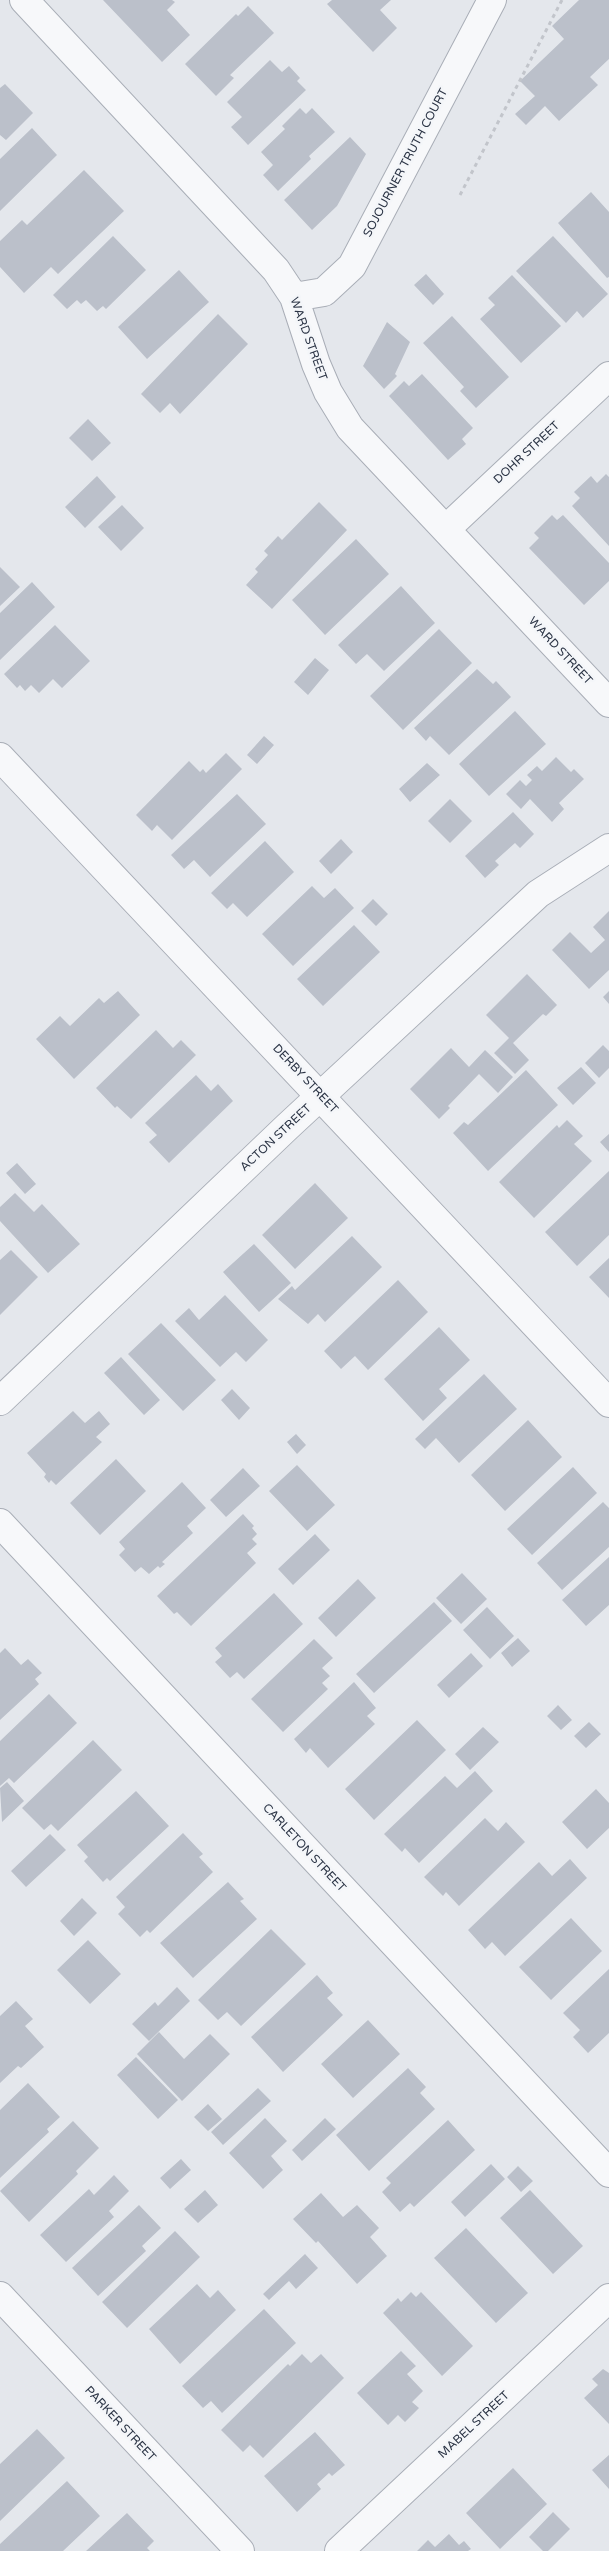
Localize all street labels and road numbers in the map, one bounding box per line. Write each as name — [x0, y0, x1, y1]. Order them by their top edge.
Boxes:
street label: SOJOURNER TRUTH COURT — [361, 86, 451, 240]
street label: WARD STREET — [286, 296, 330, 382]
street label: DOHR STREET — [491, 419, 563, 487]
street label: WARD STREET — [525, 614, 595, 688]
street label: DERBY STREET — [269, 1041, 341, 1117]
street label: ACTON STREET — [237, 1101, 315, 1175]
street label: CARLETON STREET — [259, 1801, 349, 1895]
street label: PARKER STREET — [81, 2383, 159, 2465]
street label: MABEL STREET — [435, 2388, 513, 2462]

